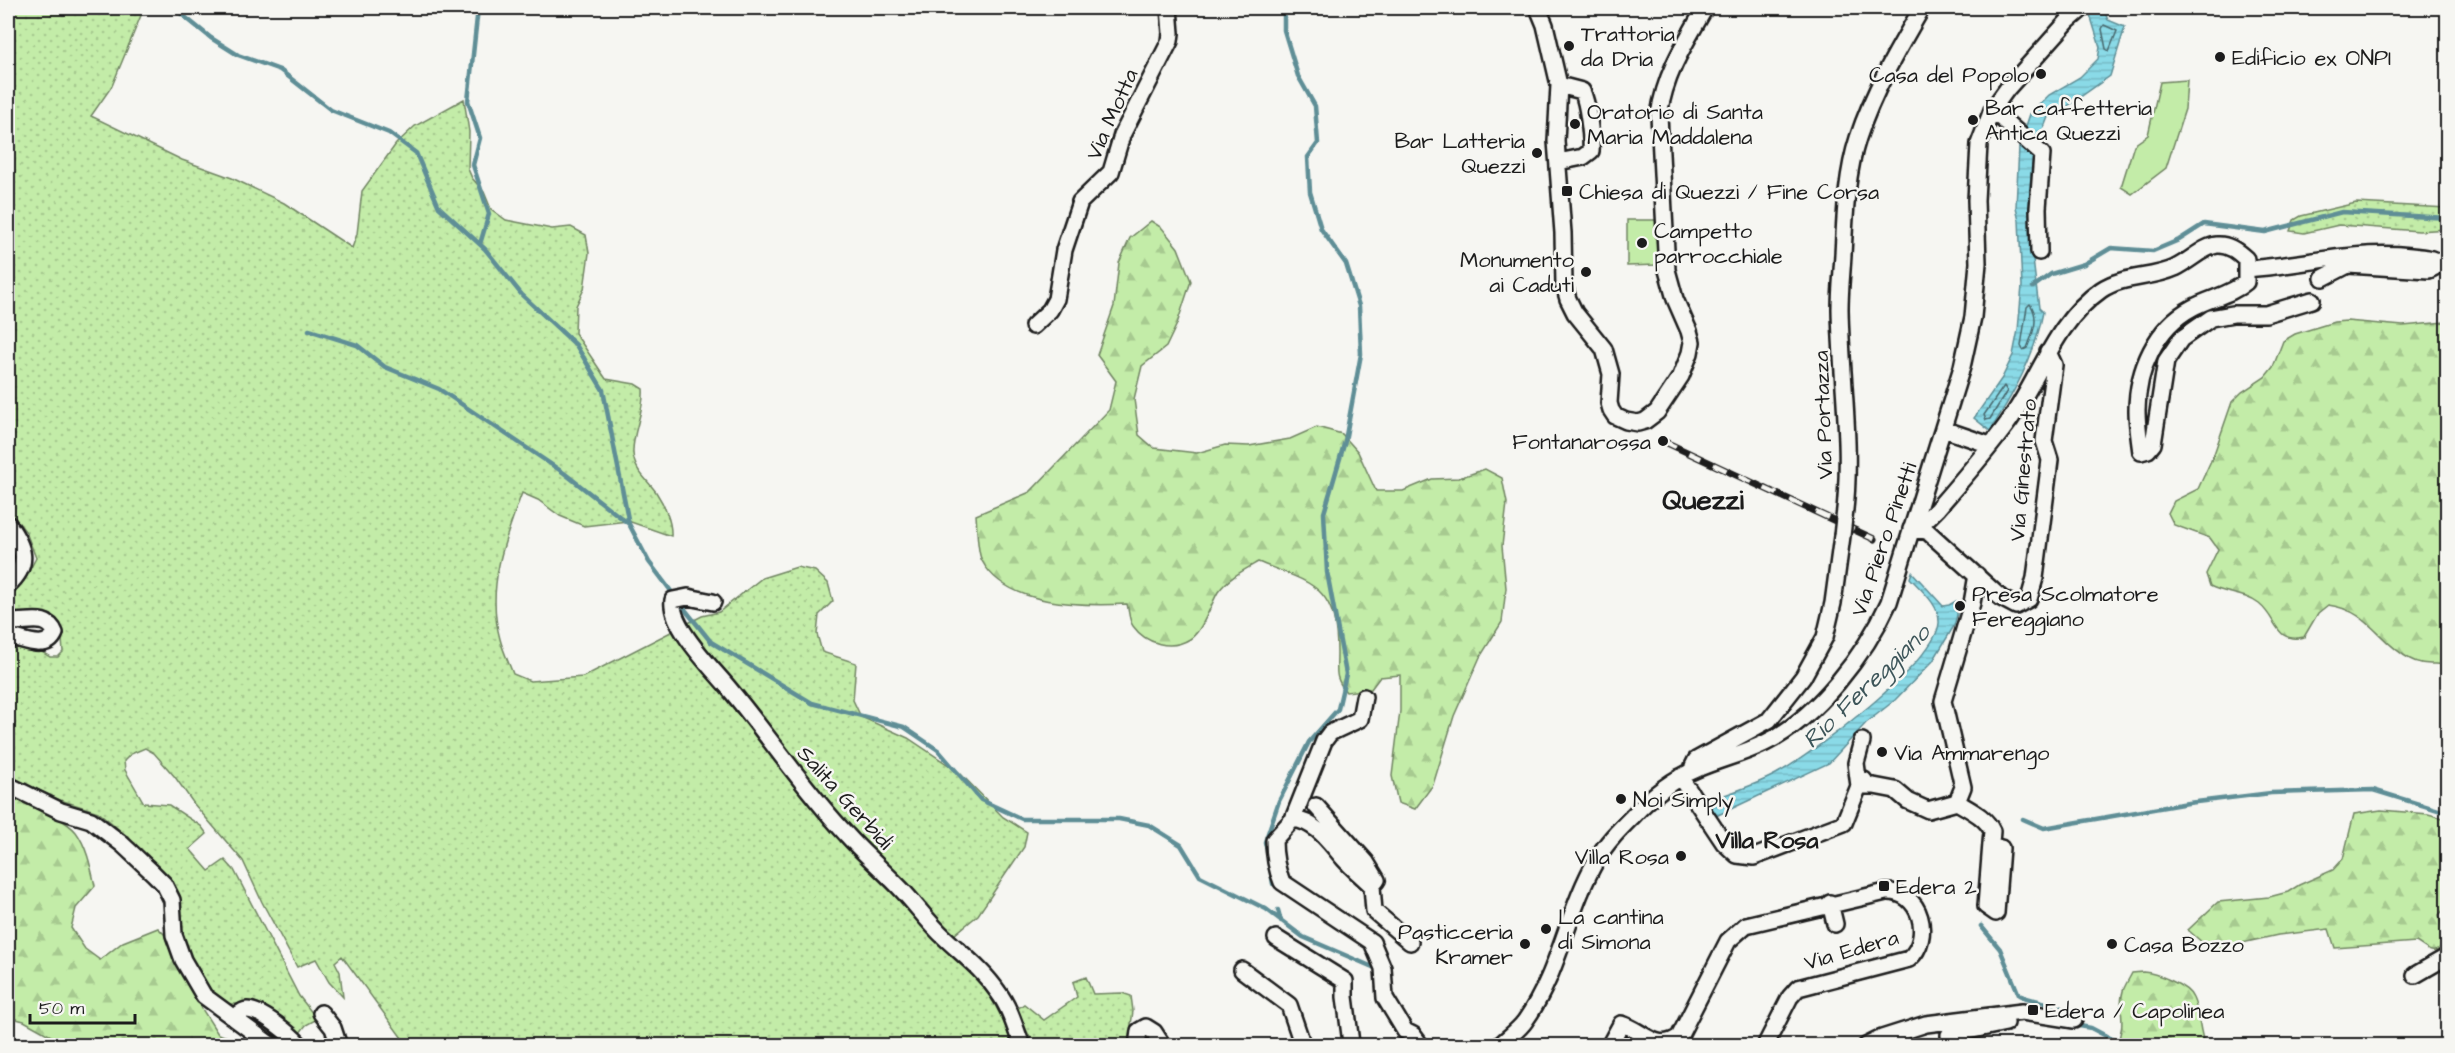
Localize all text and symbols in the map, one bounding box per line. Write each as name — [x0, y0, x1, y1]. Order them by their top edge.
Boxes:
place label: Trattoria da Dria — [1581, 19, 1675, 75]
marker: Trattoria da Dria — [1562, 39, 1576, 53]
place label: Edificio ex ONPI — [2232, 43, 2391, 74]
marker: Edificio ex ONPI — [2213, 50, 2227, 64]
place label: Casa del Popolo — [1869, 60, 2030, 91]
street label: Via Motta — [1079, 64, 1146, 165]
marker: Casa del Popolo — [2034, 67, 2048, 81]
place label: Bar caffetteria Antica Quezzi — [1985, 93, 2152, 149]
place label: Oratorio di Santa Maria Maddalena — [1587, 97, 1763, 153]
marker: Bar caffetteria Antica Quezzi — [1966, 113, 1980, 127]
marker: Oratorio di Santa Maria Maddalena — [1568, 117, 1582, 131]
place label: Bar Latteria Quezzi — [1394, 126, 1525, 182]
marker: Bar Latteria Quezzi — [1530, 146, 1544, 160]
place label: Chiesa di Quezzi / Fine Corsa — [1579, 177, 1879, 208]
marker: Chiesa di Quezzi / Fine Corsa — [1560, 184, 1574, 198]
place label: Campetto parrocchiale — [1654, 216, 1783, 272]
marker: Campetto parrocchiale — [1635, 236, 1649, 250]
place label: Monumento ai Caduti — [1460, 245, 1575, 301]
marker: Monumento ai Caduti — [1579, 265, 1593, 279]
street label: Via Portazza — [1806, 350, 1841, 480]
street label: Via Ginestrato — [2002, 397, 2045, 543]
place label: Fontanarossa — [1512, 427, 1651, 458]
marker: Fontanarossa — [1656, 434, 1670, 448]
street label: Via Piero Pinetti — [1844, 458, 1925, 621]
district label: Quezzi — [1662, 481, 1744, 520]
place label: Presa Scolmatore Fereggiano — [1972, 579, 2159, 636]
marker: Presa Scolmatore Fereggiano — [1953, 599, 1967, 613]
water label: Rio Fereggiano — [1795, 616, 1940, 757]
place label: Via Ammarengo — [1894, 738, 2050, 770]
street label: Salita Gerbidi — [790, 739, 900, 857]
marker: Via Ammarengo — [1875, 745, 1889, 759]
place label: Noi Simply — [1633, 785, 1734, 817]
marker: Noi Simply — [1614, 792, 1628, 806]
district label: Villa Rosa — [1715, 824, 1819, 858]
place label: Villa Rosa — [1575, 842, 1669, 873]
marker: Villa Rosa — [1674, 849, 1688, 863]
place label: Edera 2 — [1896, 872, 1977, 903]
marker: Edera 2 — [1877, 879, 1891, 893]
place label: La cantina di Simona — [1558, 902, 1664, 958]
place label: Pasticceria Kramer — [1398, 917, 1513, 973]
marker: La cantina di Simona — [1539, 922, 1553, 936]
street label: Via Edera — [1801, 922, 1902, 979]
place label: Casa Bozzo — [2124, 930, 2245, 961]
marker: Pasticceria Kramer — [1518, 937, 1532, 951]
marker: Casa Bozzo — [2105, 937, 2119, 951]
scale bar — [30, 987, 135, 1025]
text: 50 m — [39, 996, 84, 1021]
place label: Edera / Capolinea — [2045, 996, 2224, 1027]
marker: Edera / Capolinea — [2026, 1003, 2040, 1017]

